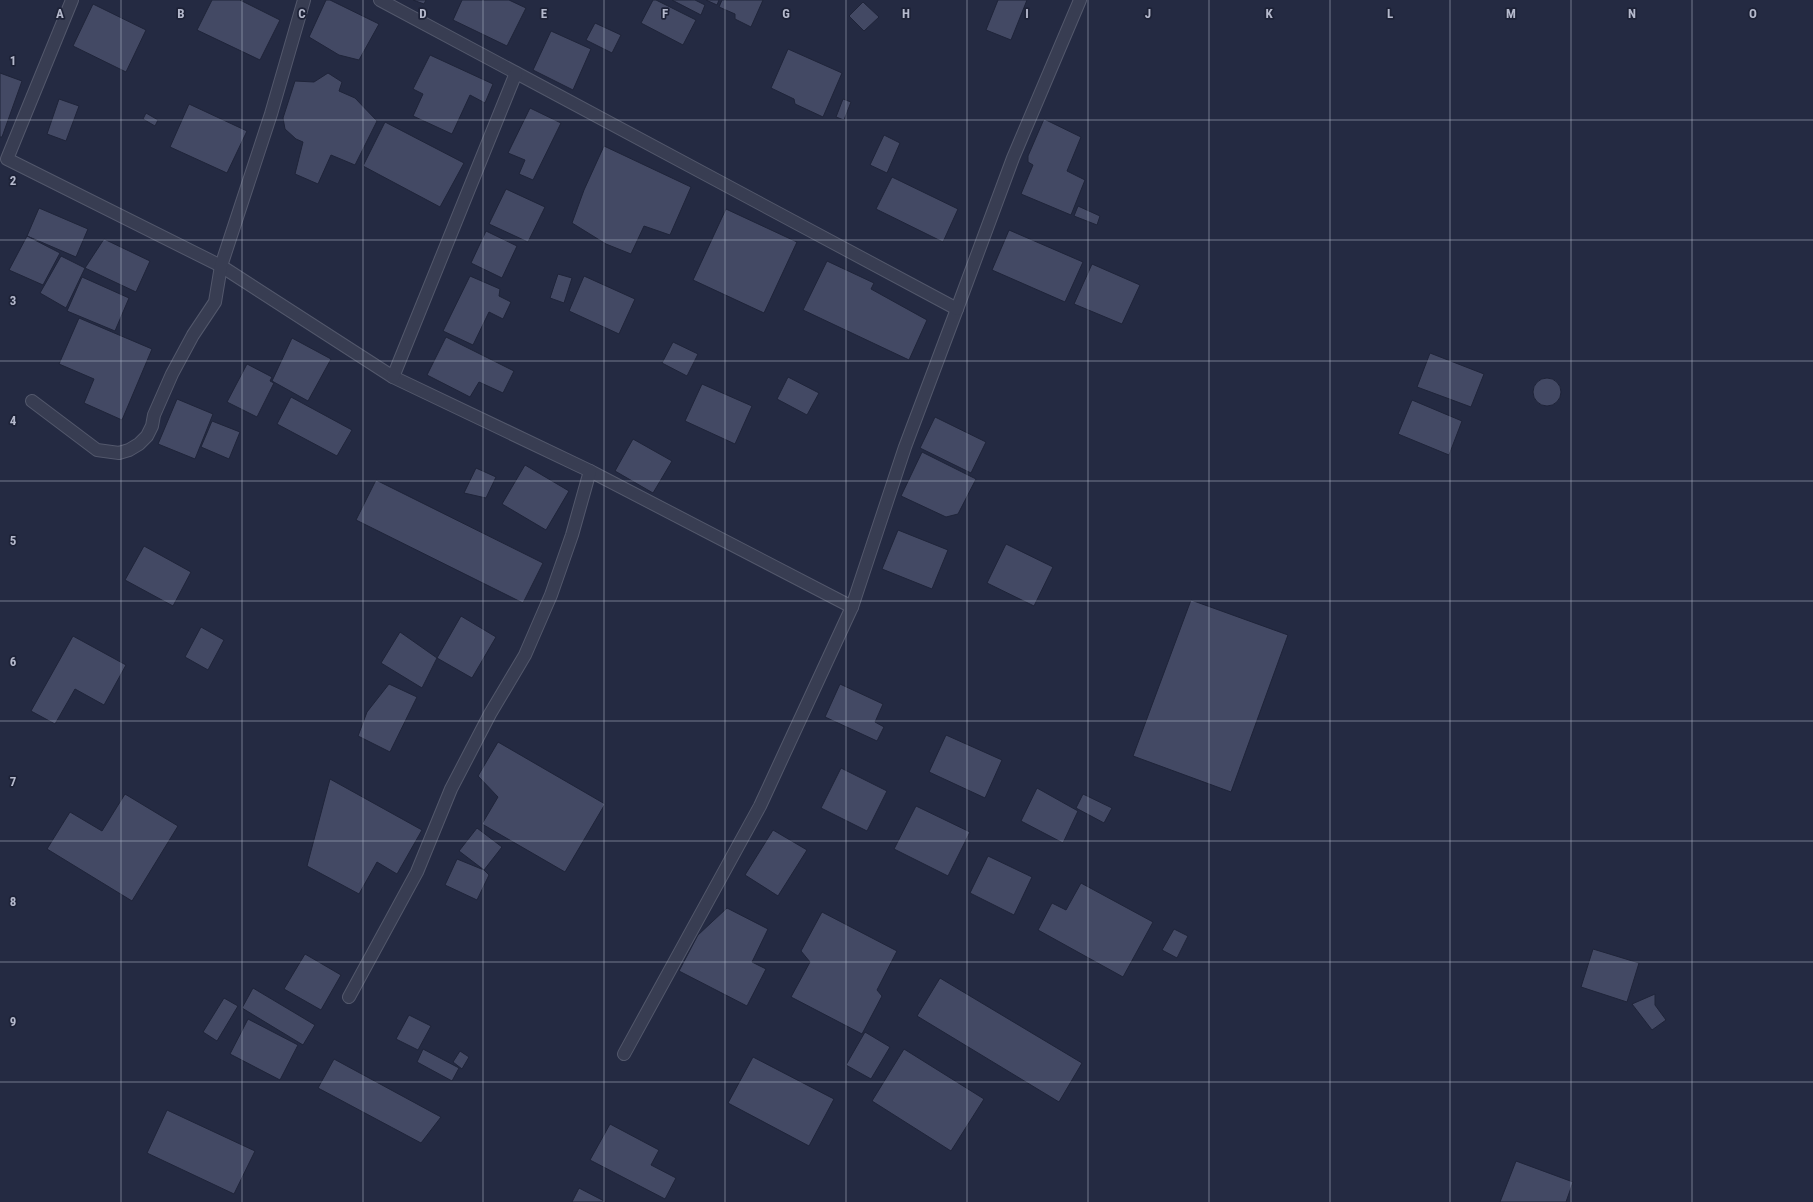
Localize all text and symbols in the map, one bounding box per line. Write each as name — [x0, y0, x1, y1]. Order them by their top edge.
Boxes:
text: A — [56, 6, 64, 21]
text: B — [177, 6, 185, 21]
text: C — [298, 6, 306, 21]
text: D — [419, 6, 427, 21]
text: E — [541, 6, 548, 21]
text: F — [662, 6, 668, 21]
text: G — [782, 6, 790, 21]
text: H — [902, 6, 910, 21]
text: I — [1025, 6, 1029, 21]
text: J — [1145, 6, 1151, 21]
text: K — [1265, 6, 1273, 21]
text: L — [1387, 6, 1393, 21]
text: M — [1506, 6, 1516, 21]
text: N — [1628, 6, 1636, 21]
text: O — [1749, 6, 1757, 21]
text: 1 — [10, 53, 16, 68]
text: 2 — [10, 173, 17, 188]
text: 3 — [10, 293, 16, 308]
text: 4 — [10, 413, 17, 428]
text: 5 — [10, 533, 17, 548]
text: 6 — [10, 654, 17, 669]
text: 7 — [10, 774, 17, 789]
text: 8 — [10, 894, 16, 909]
text: 9 — [10, 1014, 16, 1029]

